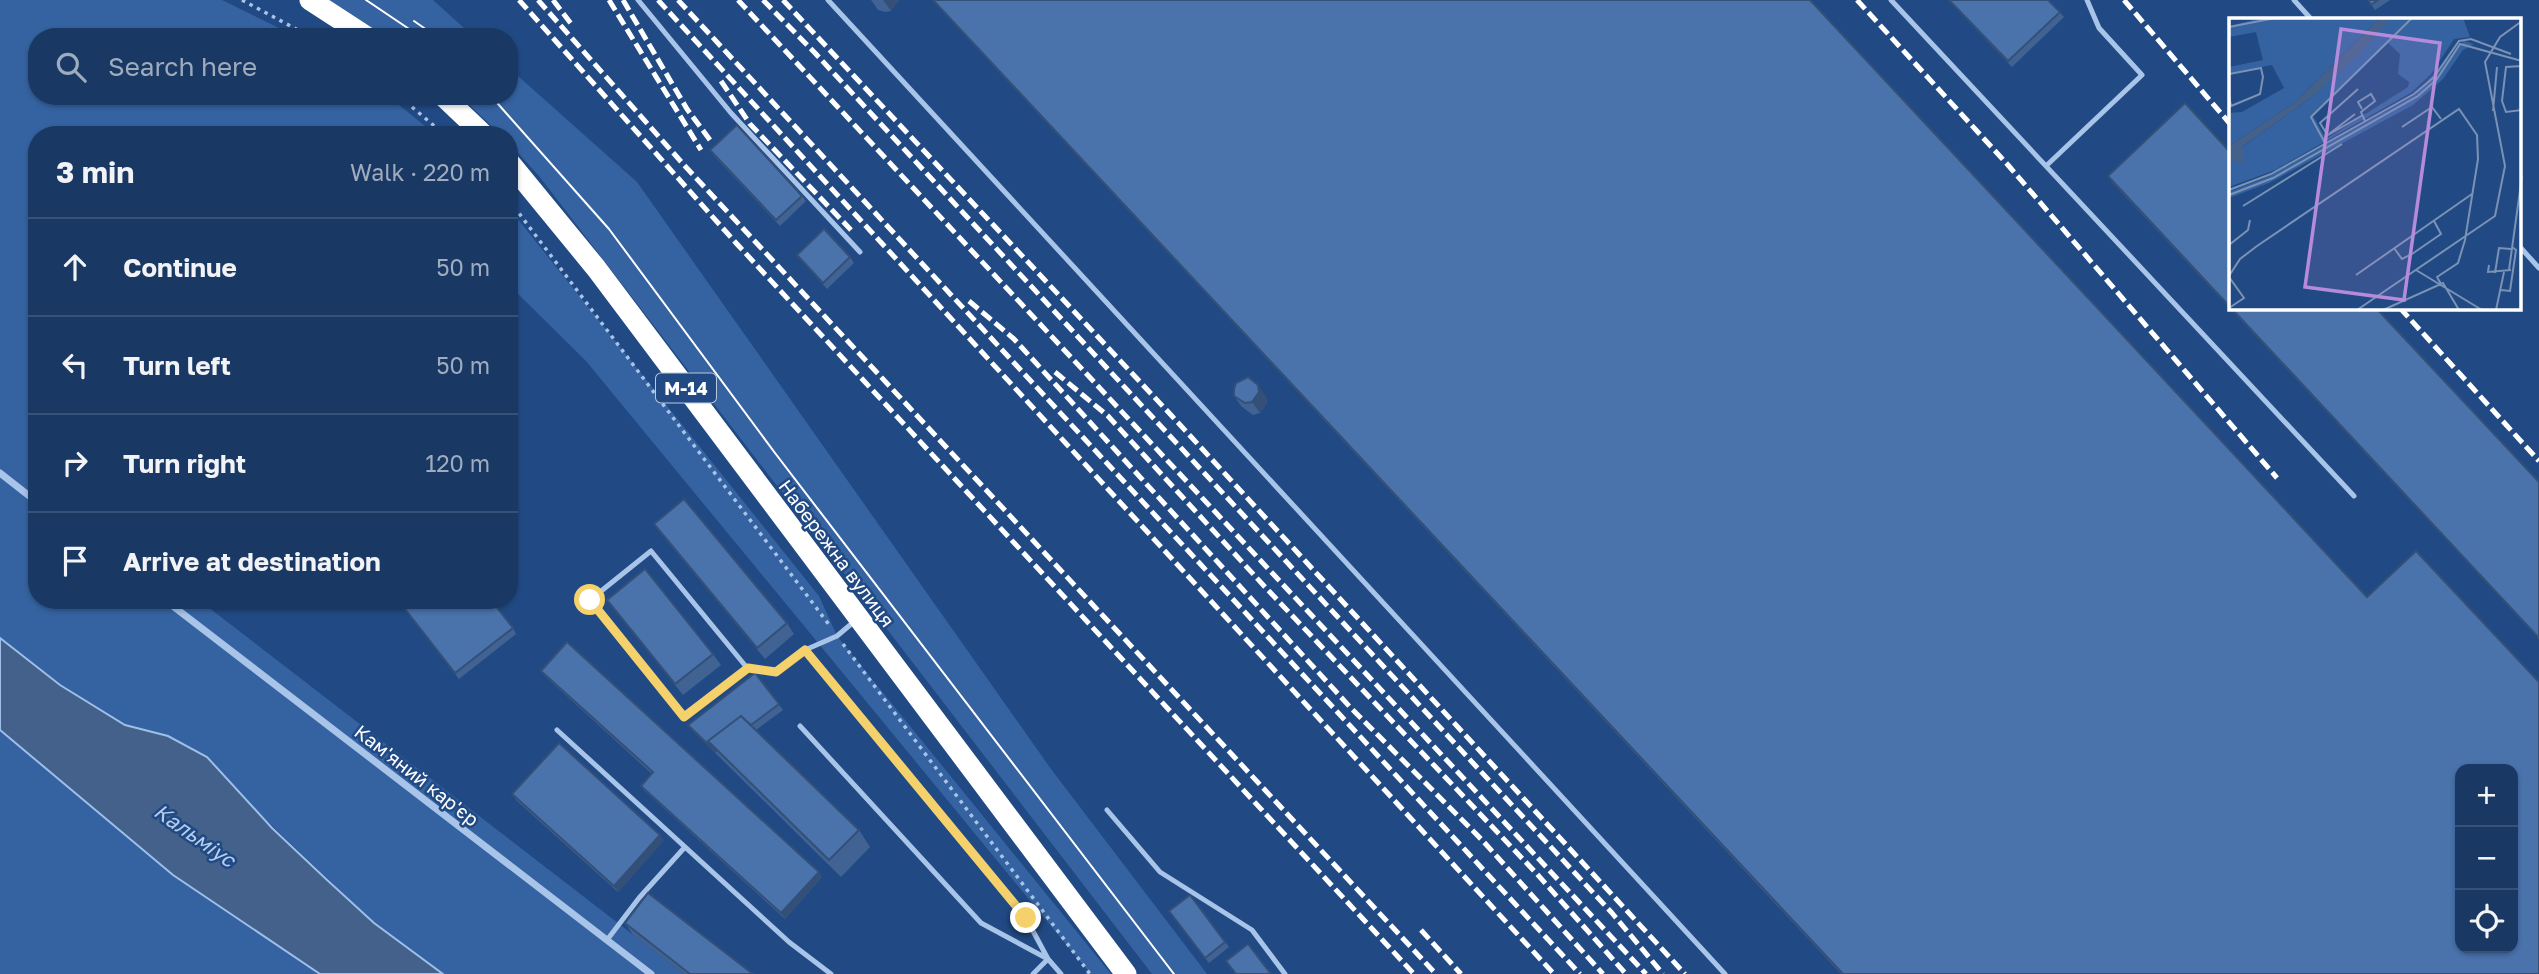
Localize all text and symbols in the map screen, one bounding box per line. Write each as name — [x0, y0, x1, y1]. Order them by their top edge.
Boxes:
inset map — [2229, 18, 2522, 310]
search box — [28, 28, 518, 105]
icon: search — [52, 48, 90, 86]
text: Search here — [108, 51, 257, 82]
text: 3 min — [56, 154, 134, 190]
text: Walk · 220 m — [350, 158, 490, 186]
icon: ahead — [56, 248, 94, 286]
text: Continue — [123, 252, 237, 283]
text: 50 m — [436, 253, 490, 281]
icon: left — [56, 346, 94, 384]
text: Turn left — [123, 350, 231, 381]
text: 50 m — [436, 351, 490, 379]
road number: М-14 — [656, 374, 716, 402]
icon: right — [56, 444, 94, 482]
text: Turn right — [123, 448, 246, 479]
text: 120 m — [425, 449, 490, 477]
street label: Набережна вулиця — [774, 475, 900, 631]
icon: arrive — [56, 542, 94, 580]
text: Arrive at destination — [123, 546, 381, 577]
route start — [574, 584, 605, 615]
street label: Кам'яний кар'єр — [350, 719, 484, 831]
map controls — [2455, 764, 2518, 953]
button: + — [2455, 764, 2518, 827]
water label: Кальміус — [149, 798, 242, 873]
button: − — [2455, 827, 2518, 890]
button: locate — [2455, 890, 2518, 953]
route end — [1010, 902, 1041, 933]

